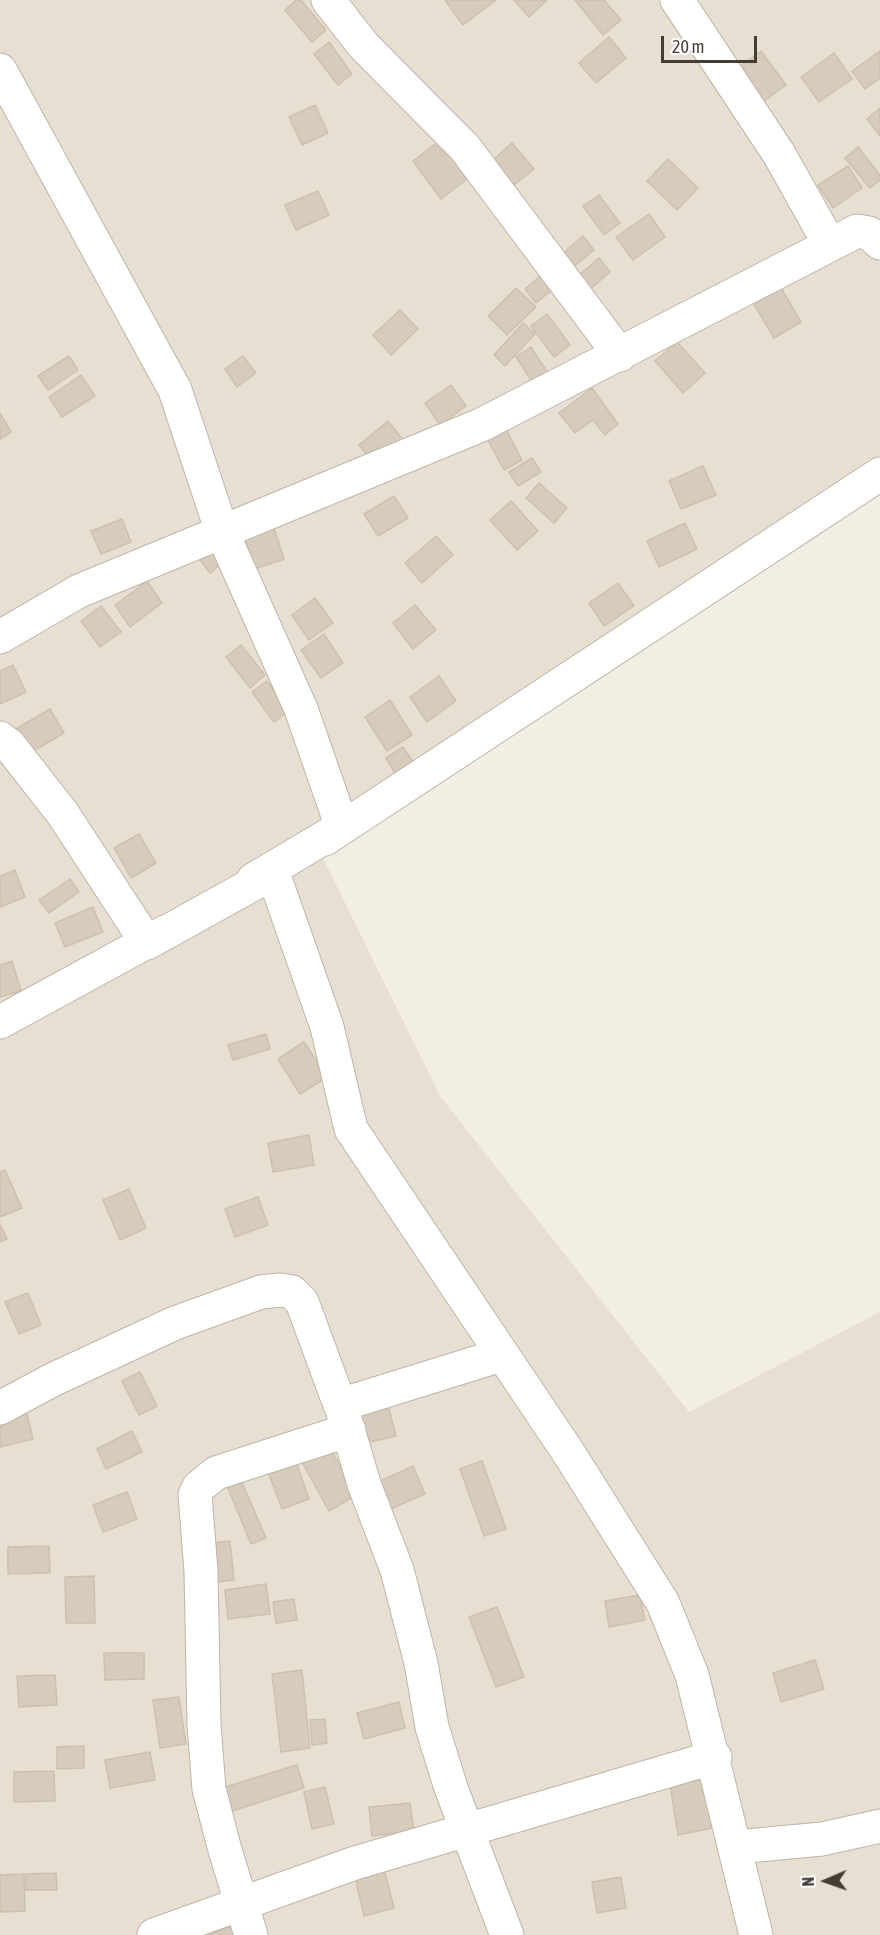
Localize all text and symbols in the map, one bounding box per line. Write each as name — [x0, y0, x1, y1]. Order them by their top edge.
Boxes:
scale bar — [664, 24, 760, 62]
text: 20 m — [672, 36, 704, 57]
north arrow — [796, 1851, 856, 1911]
text: N — [799, 1877, 817, 1887]

